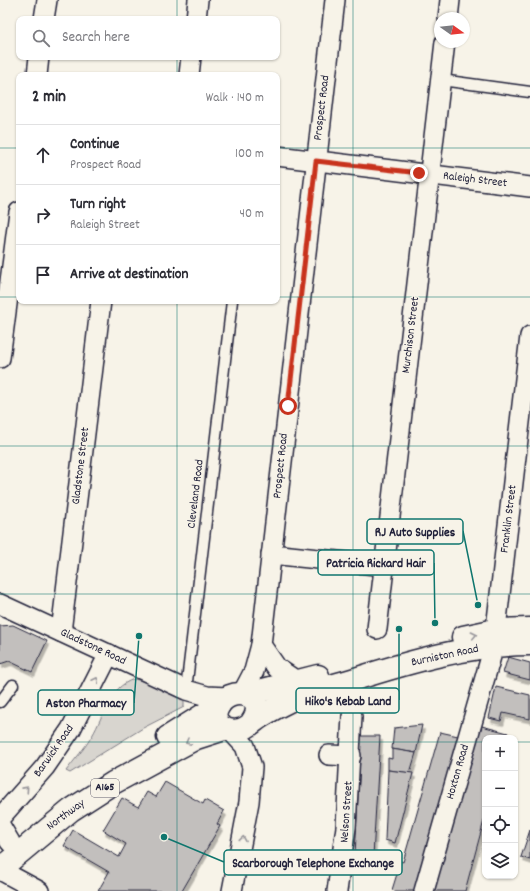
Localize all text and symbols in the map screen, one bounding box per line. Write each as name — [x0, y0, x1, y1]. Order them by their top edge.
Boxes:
north arrow — [434, 12, 470, 48]
search box — [16, 16, 280, 60]
icon: search — [30, 27, 52, 49]
text: Search here — [62, 27, 130, 49]
street label: Prospect Road — [310, 74, 334, 142]
text: 2 min — [32, 86, 66, 110]
text: Walk · 140 m — [206, 89, 264, 108]
text: Continue — [70, 134, 119, 156]
icon: ahead — [32, 144, 54, 166]
text: 100 m — [235, 145, 264, 164]
text: Prospect Road — [70, 156, 141, 175]
route end — [410, 164, 428, 182]
street label: Raleigh Street — [442, 168, 509, 192]
text: Turn right — [70, 194, 126, 216]
icon: right — [32, 204, 54, 226]
text: 40 m — [240, 205, 264, 224]
text: Raleigh Street — [70, 216, 140, 235]
icon: arrive — [32, 264, 54, 286]
text: Arrive at destination — [70, 264, 188, 286]
street label: Murchison Street — [398, 295, 424, 374]
route start — [279, 397, 297, 415]
street label: Gladstone Street — [68, 426, 94, 506]
street label: Prospect Road — [269, 433, 293, 499]
street label: Cleveland Road — [183, 459, 209, 529]
street label: Franklin Street — [496, 483, 522, 554]
callout: RJ Auto Supplies — [367, 519, 463, 544]
text: RJ Auto Supplies — [375, 524, 456, 543]
callout: Patricia Rickard Hair — [318, 550, 434, 575]
text: Patricia Rickard Hair — [326, 555, 427, 574]
street label: Gladstone Road — [57, 624, 129, 670]
one-way arrow — [471, 631, 478, 639]
street label: Burniston Road — [410, 641, 480, 671]
one-way arrow — [91, 677, 98, 685]
callout: Hiko's Kebab Land — [296, 688, 399, 713]
callout: Aston Pharmacy — [38, 690, 134, 715]
text: Hiko's Kebab Land — [305, 693, 391, 712]
text: Aston Pharmacy — [46, 695, 127, 714]
street label: Barwick Road — [30, 721, 78, 781]
map controls — [482, 735, 518, 879]
button: + — [482, 735, 518, 771]
one-way arrow — [184, 738, 192, 745]
street label: Hoxton Road — [442, 743, 474, 801]
button: − — [482, 771, 518, 807]
road number: A165 — [91, 779, 119, 797]
street label: Nelson Street — [336, 780, 358, 843]
one-way arrow — [21, 786, 28, 794]
street label: Northway — [43, 795, 90, 835]
button: locate — [482, 807, 518, 843]
one-way arrow — [238, 836, 247, 842]
button: layers — [482, 843, 518, 879]
callout: Scarborough Telephone Exchange — [224, 850, 402, 875]
text: Scarborough Telephone Exchange — [232, 855, 394, 874]

